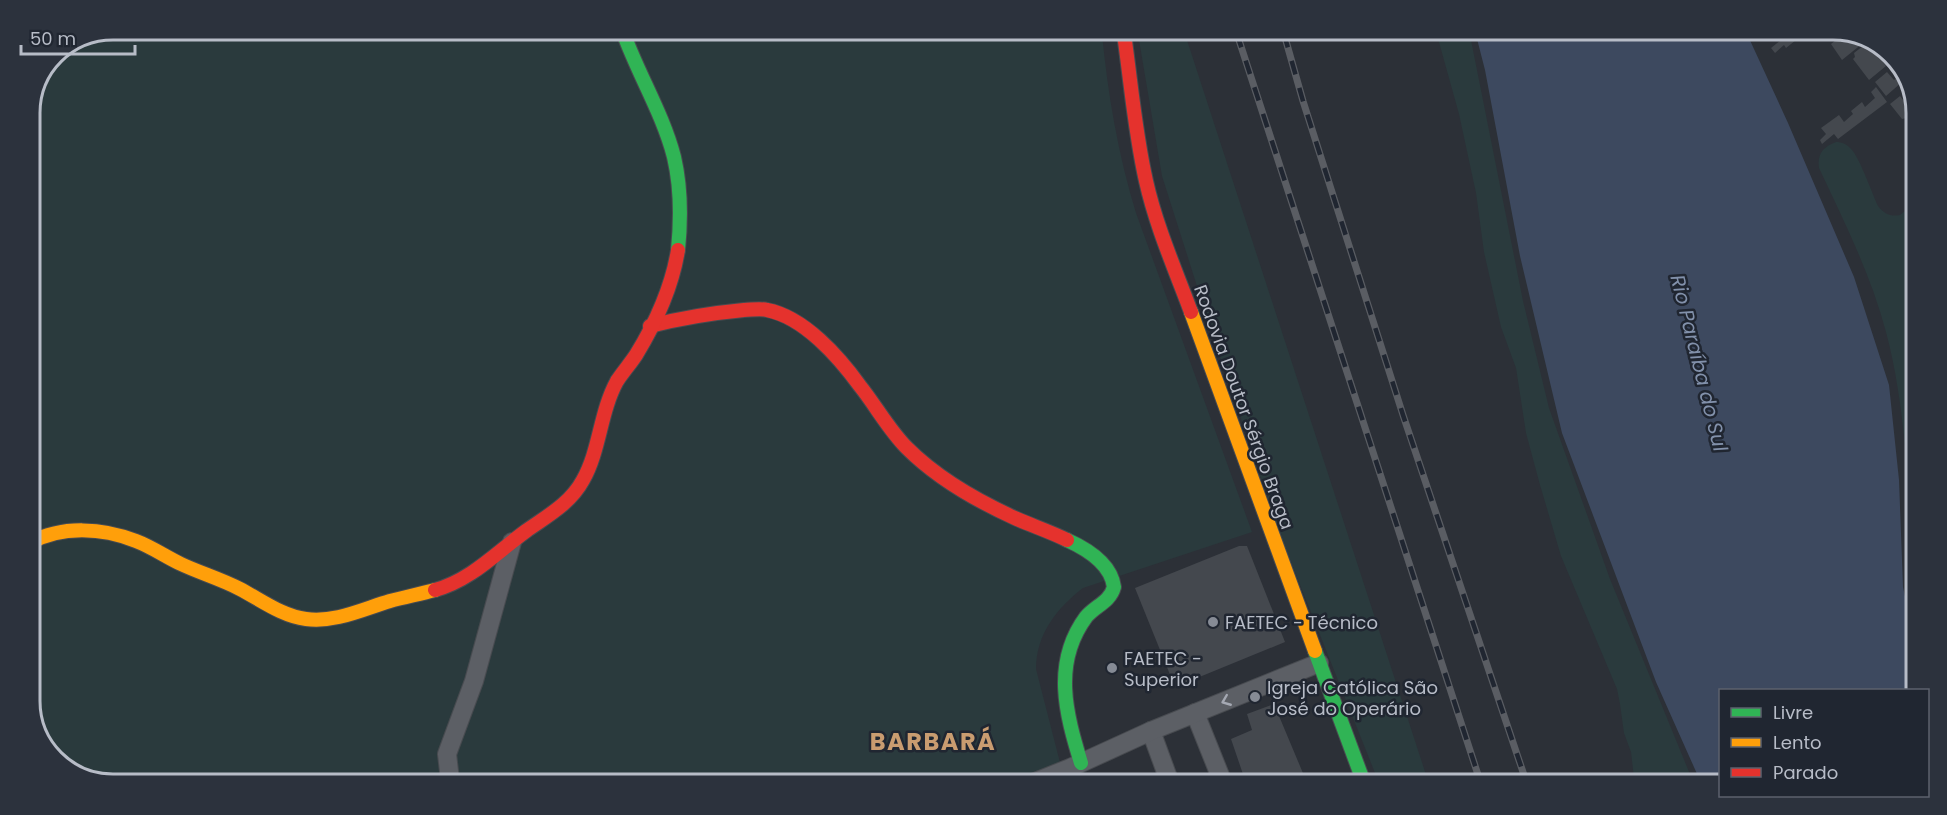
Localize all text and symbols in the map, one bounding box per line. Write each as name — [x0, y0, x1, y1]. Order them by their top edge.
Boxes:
scale bar — [21, 18, 135, 56]
text: 50 m — [30, 26, 76, 51]
water label: Rio Paraíba do Sul — [1663, 272, 1735, 455]
street label: Rodovia Doutor Sérgio Braga — [1188, 281, 1300, 533]
place label: FAETEC - Técnico — [1225, 610, 1378, 635]
marker: FAETEC - Técnico — [1206, 615, 1220, 629]
place label: FAETEC - Superior — [1124, 646, 1202, 692]
marker: FAETEC - Superior — [1105, 661, 1119, 675]
place label: Igreja Católica São José do Operário — [1267, 675, 1438, 721]
legend — [1719, 689, 1929, 797]
marker: Igreja Católica São José do Operário — [1248, 690, 1262, 704]
one-way arrow — [1221, 694, 1232, 706]
text: Livre — [1773, 700, 1813, 725]
district label: BARBARÁ — [870, 725, 996, 758]
text: Lento — [1773, 730, 1822, 755]
text: Parado — [1773, 760, 1838, 785]

